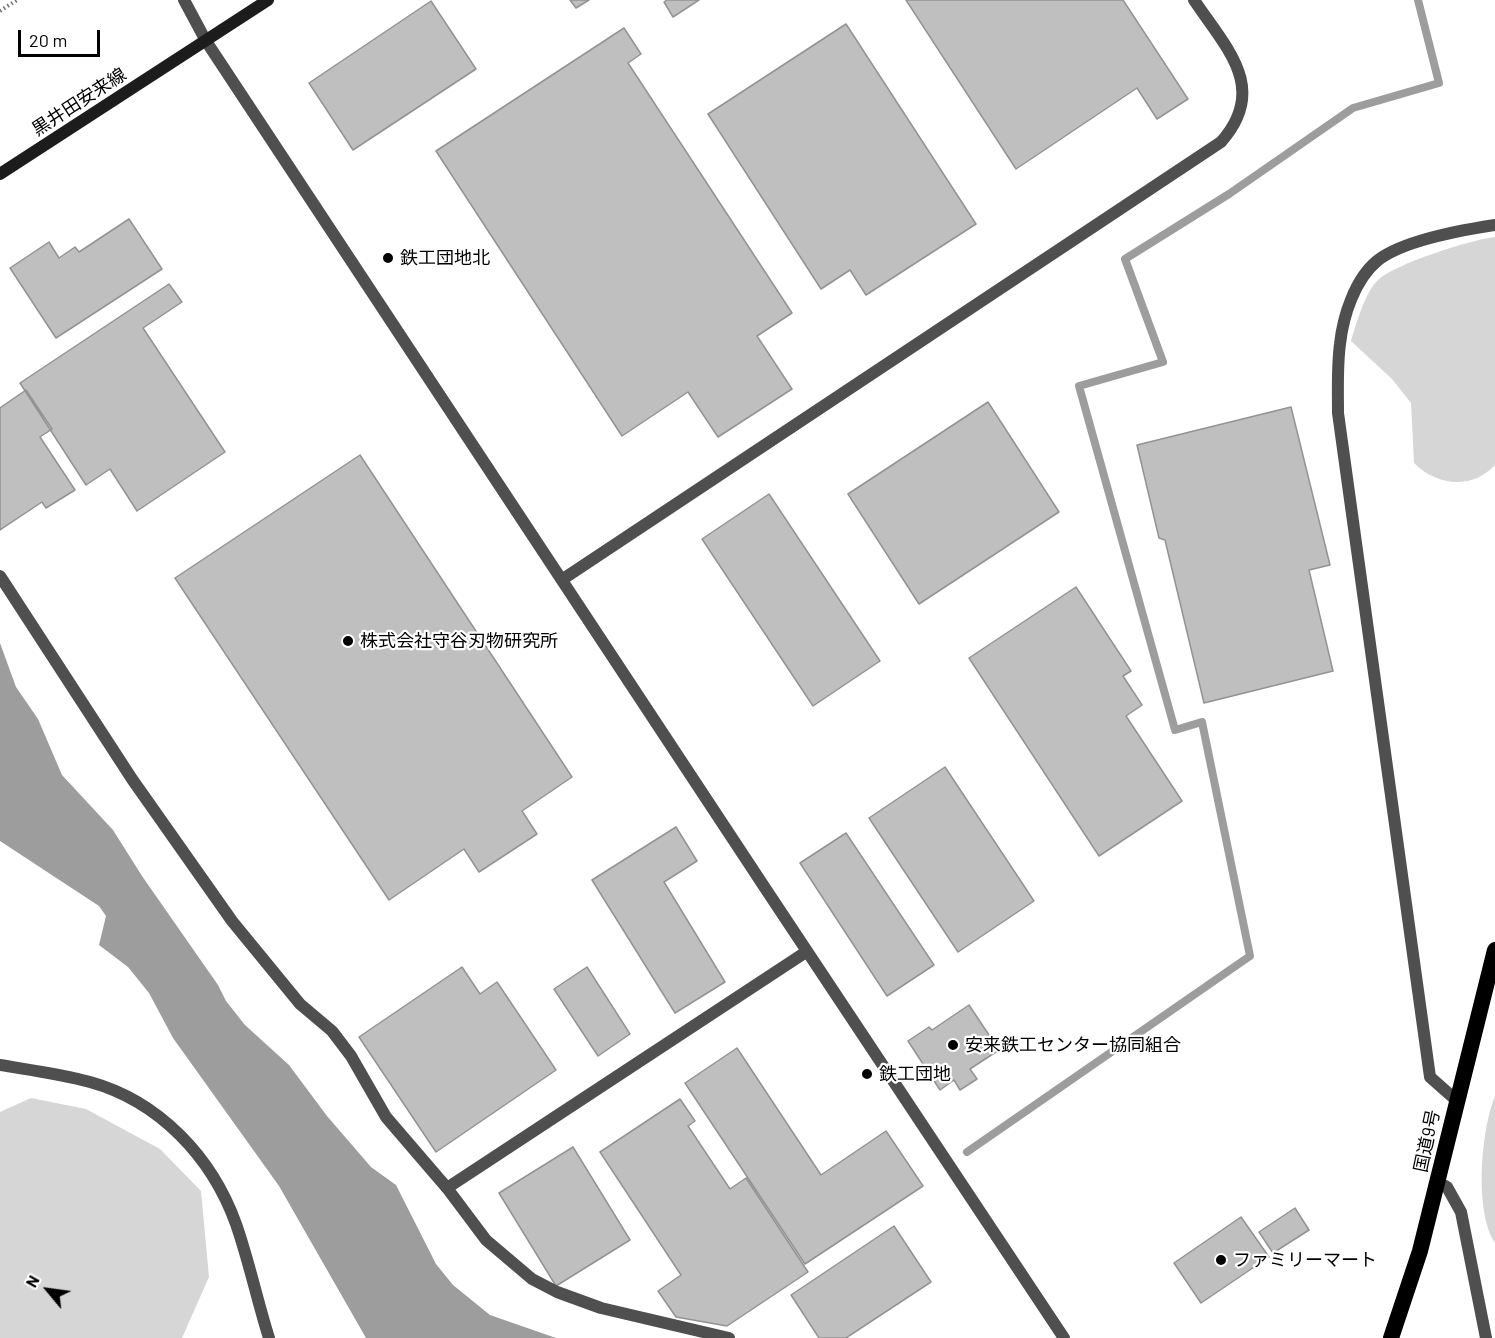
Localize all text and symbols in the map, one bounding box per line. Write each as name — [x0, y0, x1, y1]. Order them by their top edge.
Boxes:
scale bar — [21, 18, 104, 56]
text: 20 m — [29, 29, 67, 51]
street label: 黒井田安来線 — [28, 64, 130, 140]
place label: 鉄工団地北 — [400, 247, 490, 269]
marker: 鉄工団地北 — [381, 251, 395, 265]
place label: 株式会社守谷刃物研究所 — [360, 630, 558, 652]
marker: 株式会社守谷刃物研究所 — [341, 634, 355, 648]
place label: 安来鉄工センター協同組合 — [965, 1034, 1181, 1056]
marker: 安来鉄工センター協同組合 — [946, 1038, 960, 1052]
place label: 鉄工団地 — [879, 1063, 951, 1085]
marker: 鉄工団地 — [860, 1067, 874, 1081]
street label: 国道9号 — [1410, 1108, 1444, 1174]
place label: ファミリーマート — [1233, 1249, 1377, 1271]
marker: ファミリーマート — [1214, 1253, 1228, 1267]
north arrow — [18, 1260, 78, 1320]
text: N — [21, 1272, 43, 1290]

